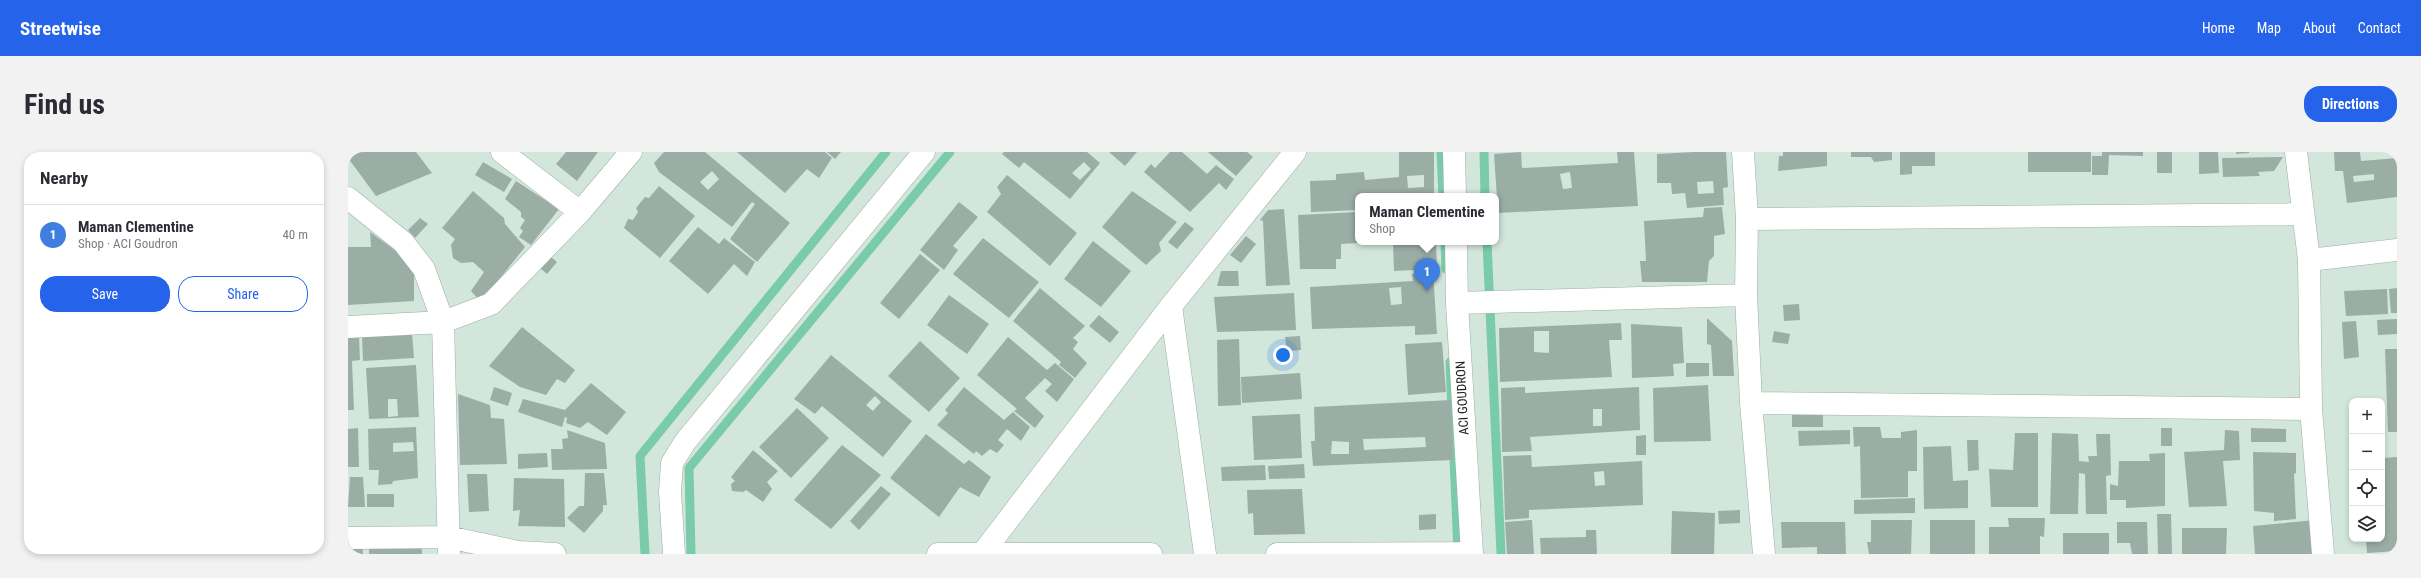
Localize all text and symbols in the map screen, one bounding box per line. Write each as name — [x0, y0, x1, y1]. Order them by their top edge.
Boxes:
text: Streetwise — [20, 17, 101, 40]
text: Home — [2202, 20, 2235, 36]
text: Map — [2257, 20, 2281, 36]
text: About — [2303, 20, 2336, 36]
text: Contact — [2358, 20, 2401, 36]
button: Directions — [2304, 86, 2397, 122]
text: Find us — [24, 88, 105, 121]
text: Nearby — [40, 168, 88, 188]
popup — [1355, 193, 1499, 245]
text: Maman Clementine — [1369, 203, 1485, 221]
text: Maman Clementine — [78, 218, 194, 236]
text: Shop — [1369, 221, 1395, 236]
text: 1 — [50, 227, 56, 242]
text: 40 m — [282, 227, 308, 242]
text: Shop · ACI Goudron — [78, 236, 178, 251]
pin: 1 — [1414, 258, 1440, 291]
button: Save — [40, 276, 170, 312]
button: Share — [178, 276, 308, 312]
your location — [1273, 345, 1293, 365]
street label: ACI GOUDRON — [1453, 361, 1471, 435]
map controls — [2349, 398, 2385, 542]
button: + — [2349, 398, 2385, 434]
button: − — [2349, 434, 2385, 470]
button: locate — [2349, 470, 2385, 506]
button: layers — [2349, 506, 2385, 542]

